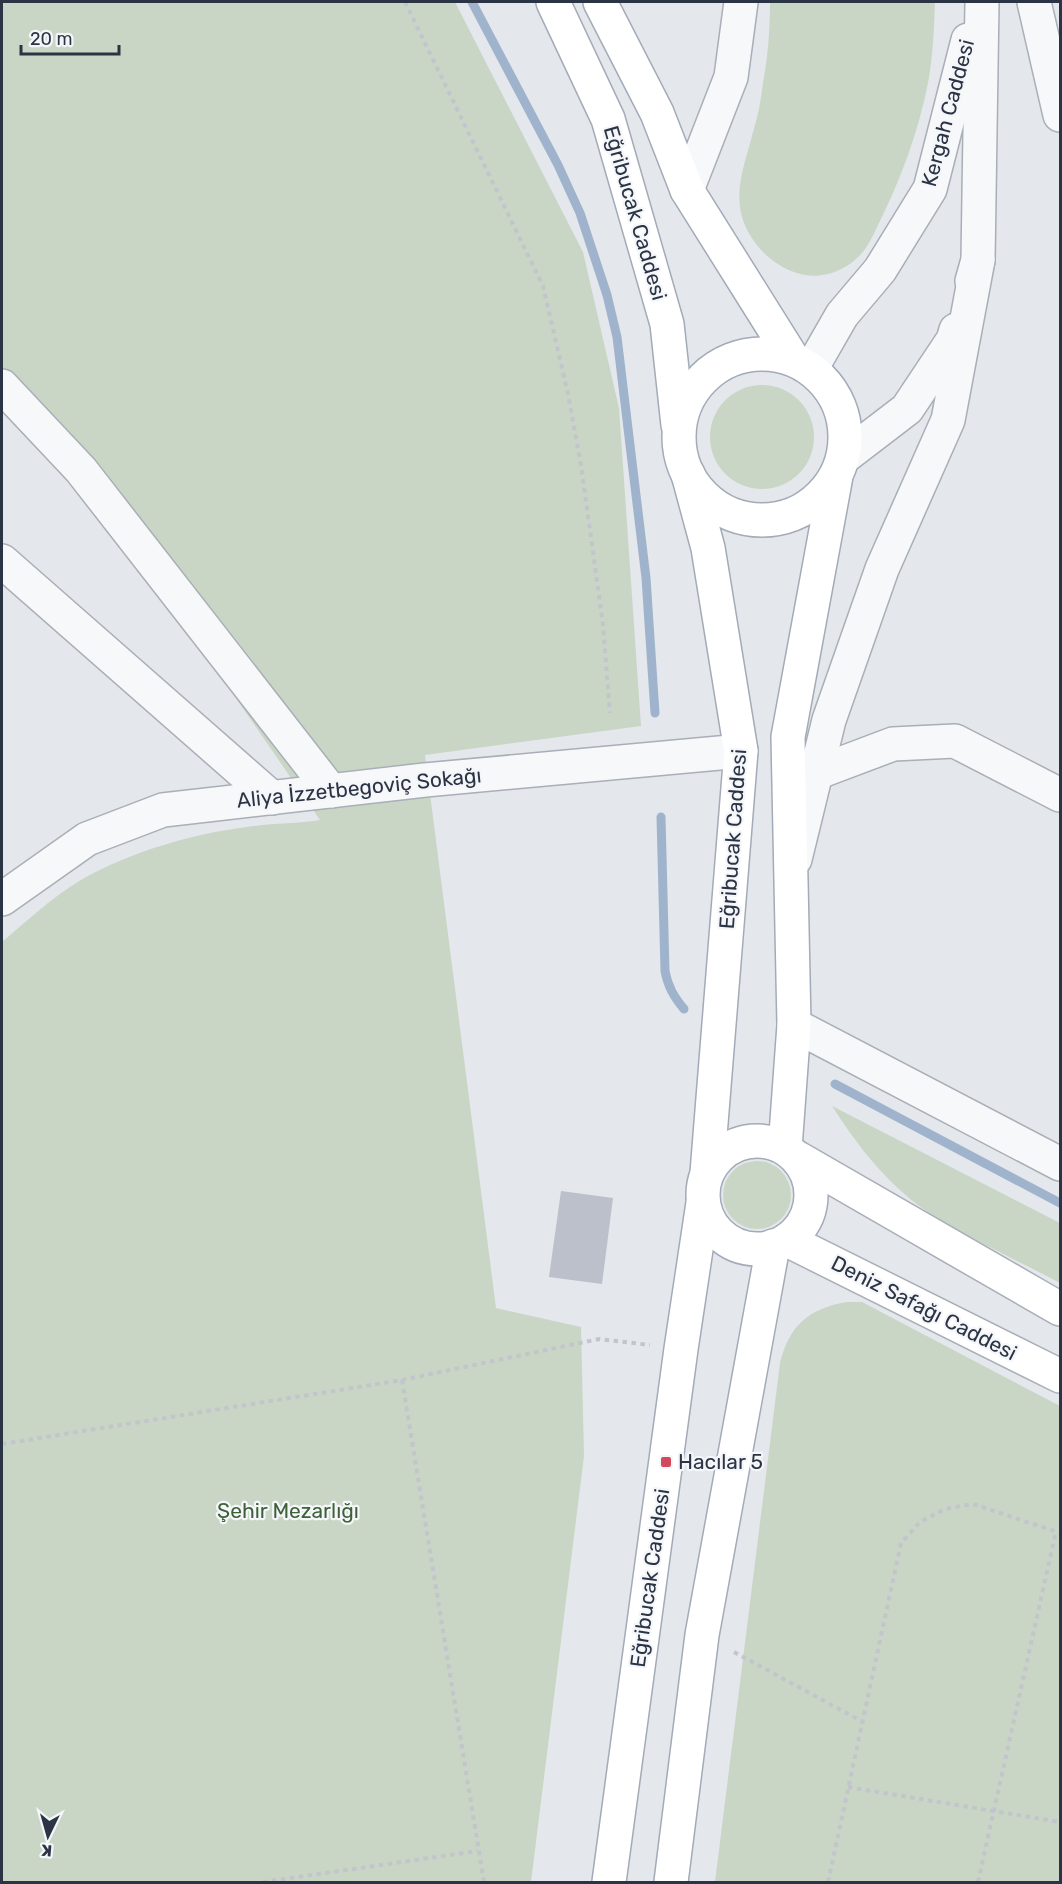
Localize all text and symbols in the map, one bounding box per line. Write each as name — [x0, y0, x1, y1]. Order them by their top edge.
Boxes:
scale bar — [21, 18, 118, 56]
text: 20 m — [30, 28, 72, 50]
street label: Kergah Caddesi — [916, 36, 979, 189]
street label: Eğribucak Caddesi — [599, 123, 672, 303]
street label: Eğribucak Caddesi — [714, 748, 751, 930]
street label: Aliya İzzetbegoviç Sokağı — [235, 762, 483, 813]
street label: Deniz Safağı Caddesi — [827, 1250, 1021, 1365]
place label: Hacılar 5 — [678, 1449, 763, 1474]
marker: Hacılar 5 — [659, 1455, 673, 1469]
street label: Eğribucak Caddesi — [625, 1487, 674, 1669]
park label: Şehir Mezarlığı — [217, 1498, 359, 1523]
north arrow — [18, 1806, 78, 1866]
text: K — [40, 1840, 53, 1860]

